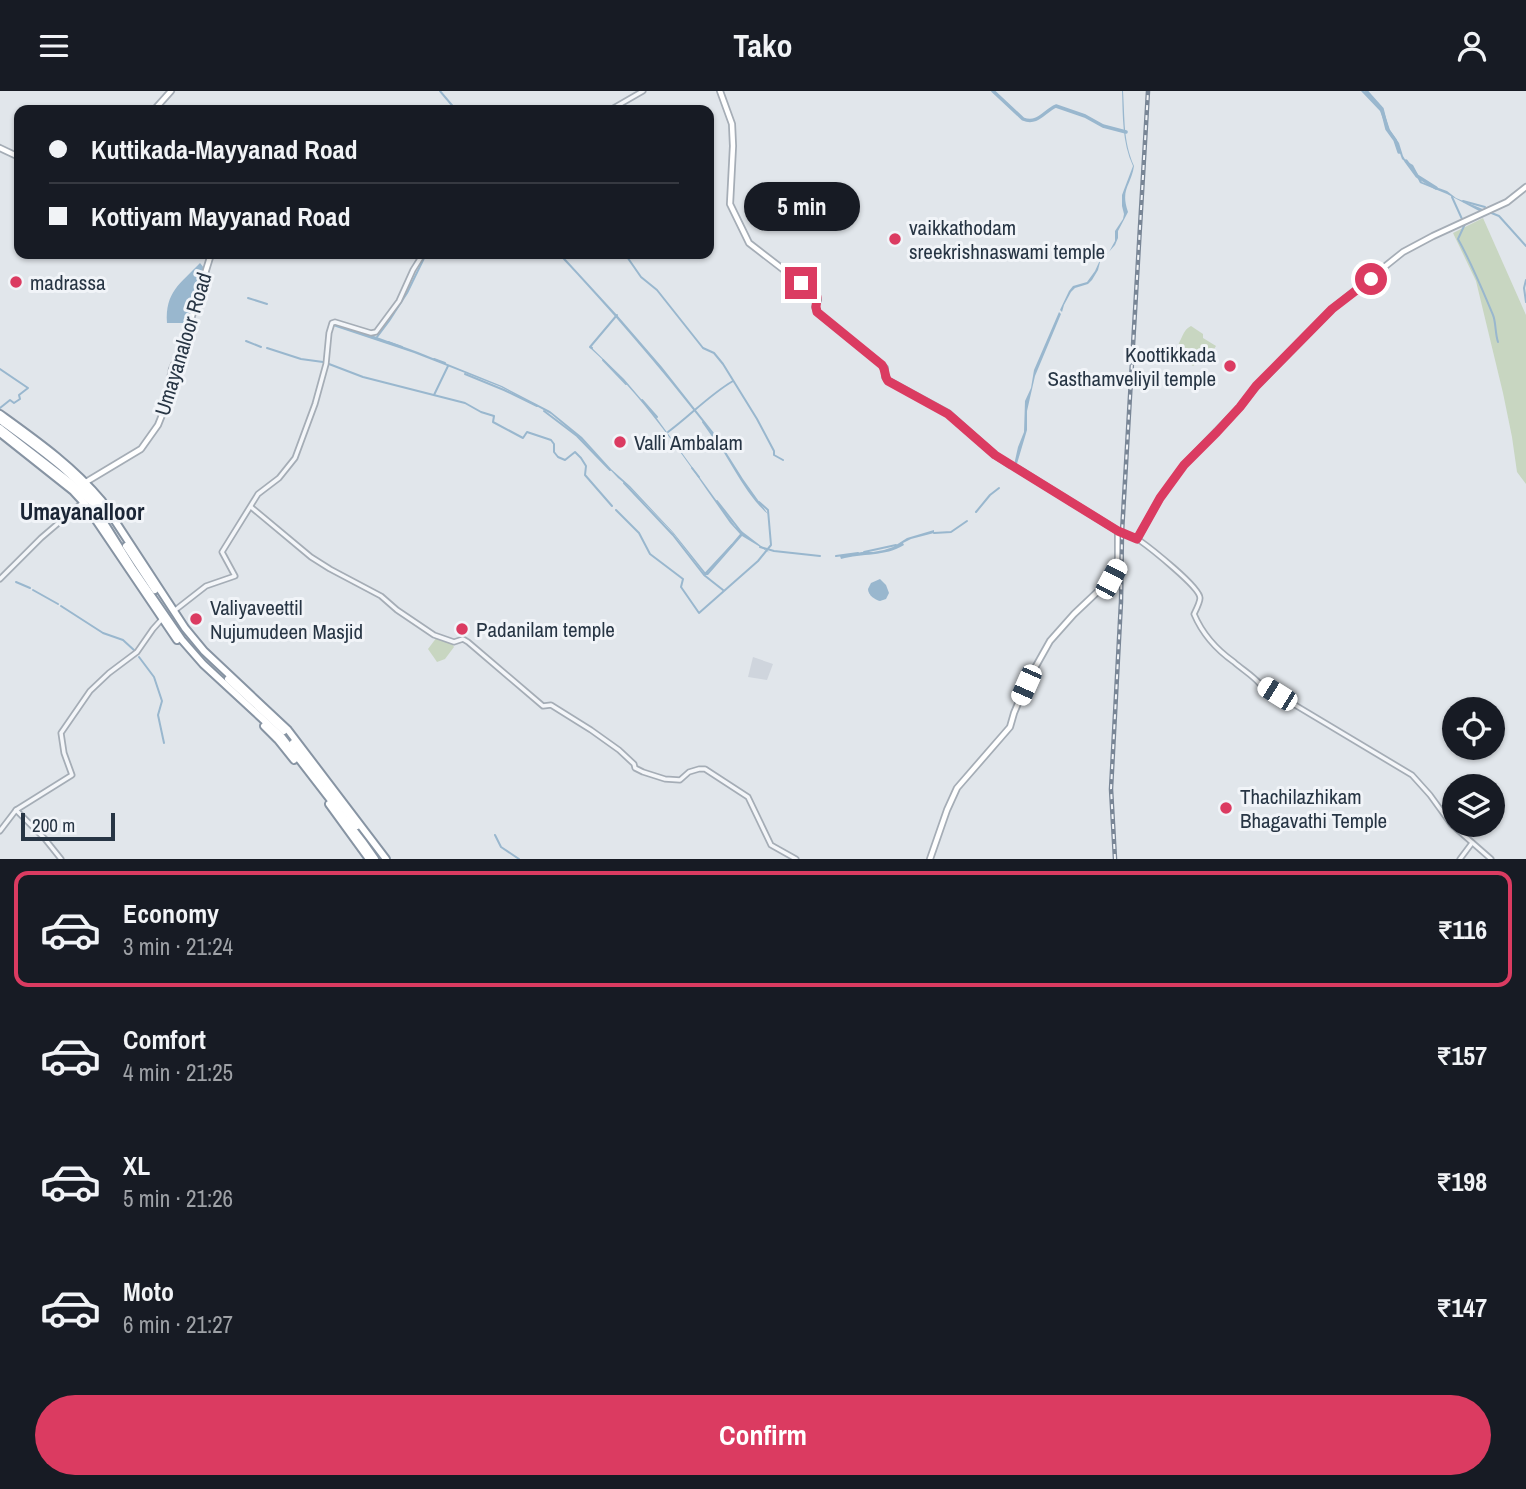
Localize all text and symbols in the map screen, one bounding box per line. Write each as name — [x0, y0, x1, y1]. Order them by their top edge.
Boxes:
text: Tako — [733, 24, 793, 67]
icon: menu — [35, 27, 73, 65]
icon: person — [1453, 27, 1491, 65]
text: Kuttikada-Mayyanad Road — [91, 132, 358, 167]
callout: 5 min — [743, 181, 859, 231]
text: 5 min — [777, 191, 827, 222]
text: Kottiyam Mayyanad Road — [91, 199, 350, 234]
place label: vaikkathodam sreekrishnaswami temple — [909, 213, 1105, 266]
marker: vaikkathodam sreekrishnaswami temple — [887, 231, 903, 247]
route start — [1355, 263, 1387, 295]
route end — [785, 267, 817, 299]
place label: madrassa — [30, 268, 106, 297]
street label: Umayanaloor Road — [147, 269, 219, 419]
marker: madrassa — [8, 274, 24, 290]
place label: Koottikkada Sasthamveliyil temple — [1048, 340, 1216, 393]
marker: Koottikkada Sasthamveliyil temple — [1222, 358, 1238, 374]
place label: Valli Ambalam — [634, 428, 743, 457]
marker: Valli Ambalam — [612, 434, 628, 450]
district label: Umayanalloor — [20, 496, 145, 527]
car — [1092, 556, 1131, 602]
place label: Valiyaveettil Nujumudeen Masjid — [210, 593, 363, 646]
marker: Valiyaveettil Nujumudeen Masjid — [188, 611, 204, 627]
place label: Padanilam temple — [476, 615, 615, 644]
marker: Padanilam temple — [454, 621, 470, 637]
car — [1008, 662, 1045, 708]
car — [1254, 674, 1301, 714]
map controls — [1442, 697, 1505, 837]
button: locate — [1442, 697, 1505, 760]
button: layers — [1442, 774, 1505, 837]
place label: Thachilazhikam Bhagavathi Temple — [1240, 782, 1387, 835]
marker: Thachilazhikam Bhagavathi Temple — [1218, 800, 1234, 816]
scale bar — [21, 810, 116, 842]
text: 200 m — [32, 812, 75, 838]
text: Economy — [123, 896, 219, 931]
icon: car — [39, 898, 102, 961]
text: ₹116 — [1438, 912, 1487, 947]
text: 3 min · 21:24 — [123, 931, 233, 962]
text: Comfort — [123, 1022, 206, 1057]
icon: car — [39, 1024, 102, 1087]
text: ₹157 — [1436, 1038, 1487, 1073]
text: 4 min · 21:25 — [123, 1057, 233, 1088]
text: XL — [123, 1148, 150, 1183]
icon: car — [39, 1150, 102, 1213]
text: ₹198 — [1436, 1164, 1487, 1199]
text: 5 min · 21:26 — [123, 1183, 233, 1214]
text: Moto — [123, 1274, 174, 1309]
icon: car — [39, 1276, 102, 1339]
text: ₹147 — [1436, 1290, 1487, 1325]
text: 6 min · 21:27 — [123, 1309, 233, 1340]
button: Confirm — [35, 1395, 1491, 1475]

